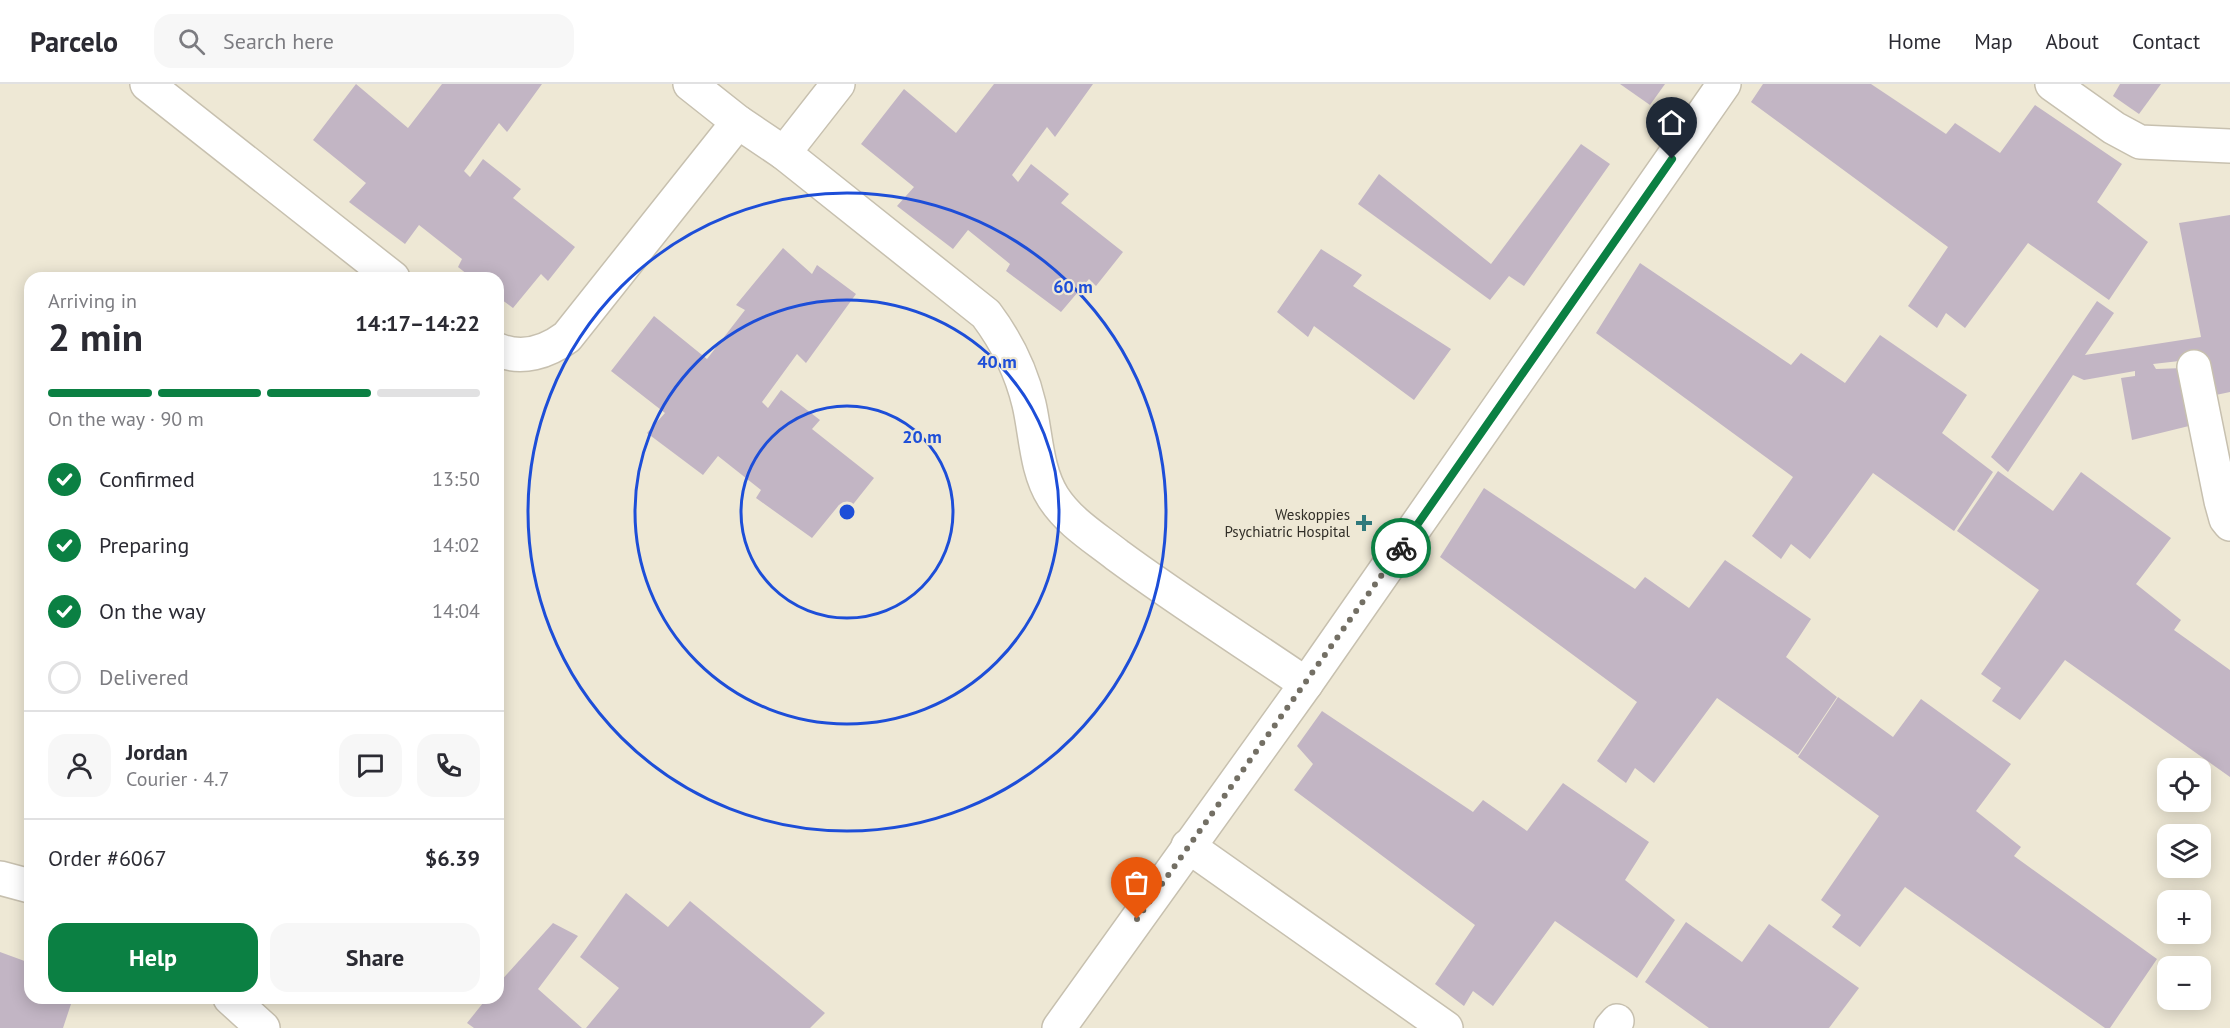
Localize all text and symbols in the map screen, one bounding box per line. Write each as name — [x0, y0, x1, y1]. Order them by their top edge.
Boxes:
search box — [154, 14, 574, 68]
text: Parcelo — [30, 23, 118, 60]
icon: search — [175, 25, 208, 58]
text: Search here — [223, 27, 334, 55]
text: Home — [1888, 28, 1941, 55]
text: Map — [1974, 28, 2013, 55]
text: About — [2046, 28, 2099, 55]
text: Contact — [2132, 28, 2200, 55]
pin — [1646, 97, 1697, 159]
icon: home — [1655, 106, 1688, 139]
text: 60 m — [1053, 275, 1093, 298]
text: Arriving in — [48, 288, 137, 314]
text: 14:17–14:22 — [355, 309, 480, 337]
text: 2 min — [48, 311, 143, 362]
text: 40 m — [977, 350, 1017, 373]
text: On the way · 90 m — [48, 406, 204, 432]
text: 20 m — [902, 425, 942, 448]
icon: check — [48, 463, 81, 496]
text: Confirmed — [99, 465, 195, 493]
text: 13:50 — [432, 466, 480, 492]
centre of rings — [837, 502, 857, 522]
place label: Weskoppies Psychiatric Hospital — [1224, 505, 1351, 541]
marker: Weskoppies Psychiatric Hospital — [1355, 514, 1373, 532]
courier — [1371, 518, 1431, 578]
icon: check — [48, 529, 81, 562]
text: Preparing — [99, 531, 189, 559]
text: 14:02 — [432, 532, 480, 558]
icon: bike — [1385, 532, 1418, 565]
icon: check — [48, 595, 81, 628]
text: On the way — [99, 597, 206, 625]
text: 14:04 — [432, 598, 480, 624]
text: Delivered — [99, 663, 189, 691]
button: person — [48, 734, 111, 797]
button: chat — [339, 734, 402, 797]
button: phone — [417, 734, 480, 797]
text: Jordan — [126, 738, 188, 766]
map controls — [2157, 758, 2211, 1010]
button: locate — [2157, 758, 2211, 812]
text: Courier · 4.7 — [126, 766, 229, 792]
button: layers — [2157, 824, 2211, 878]
text: Order #6067 — [48, 844, 167, 872]
text: $6.39 — [425, 844, 480, 872]
pin — [1111, 857, 1162, 919]
icon: bag — [1120, 866, 1153, 899]
button: + — [2157, 890, 2211, 944]
button: Help — [48, 923, 258, 992]
button: Share — [270, 923, 480, 992]
button: − — [2157, 956, 2211, 1010]

